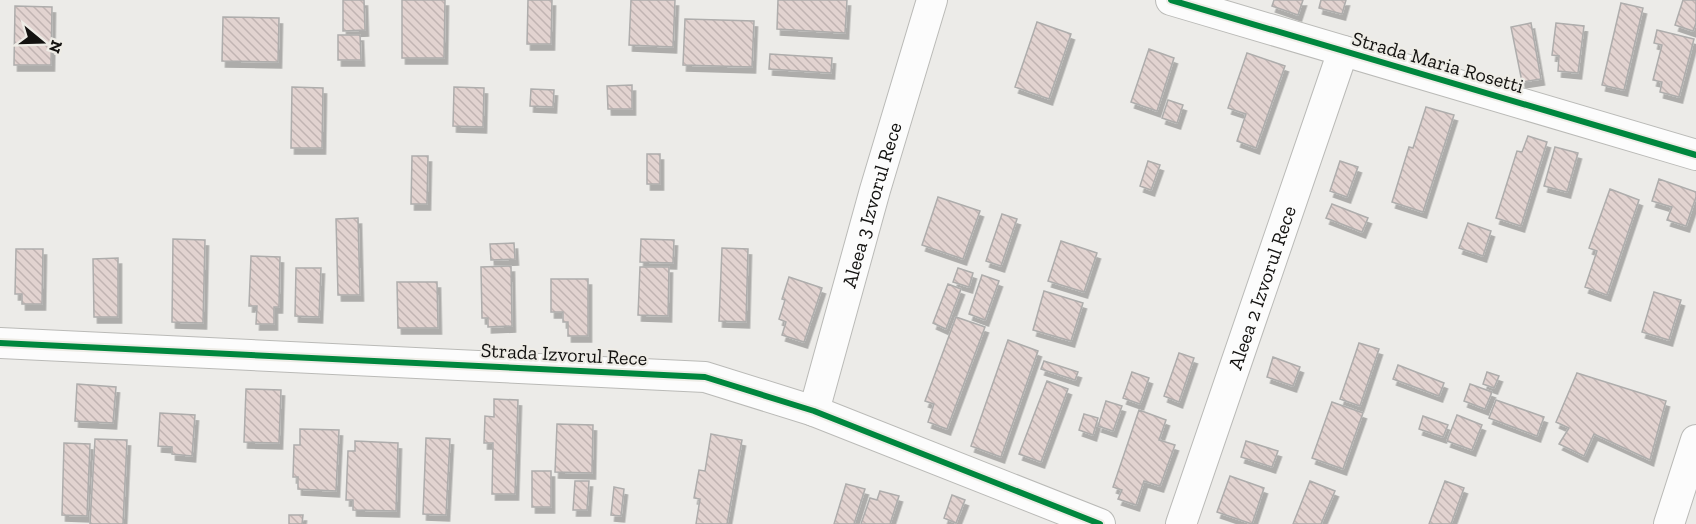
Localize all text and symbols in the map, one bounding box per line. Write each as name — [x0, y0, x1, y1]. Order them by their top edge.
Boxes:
north arrow — [12, 12, 72, 72]
street label: Strada Maria Rosetti — [1349, 26, 1527, 98]
text: N — [45, 38, 67, 56]
street label: Aleea 3 Izvorul Rece — [837, 119, 907, 290]
street label: Aleea 2 Izvorul Rece — [1223, 202, 1301, 373]
street label: Strada Izvorul Rece — [480, 338, 648, 370]

